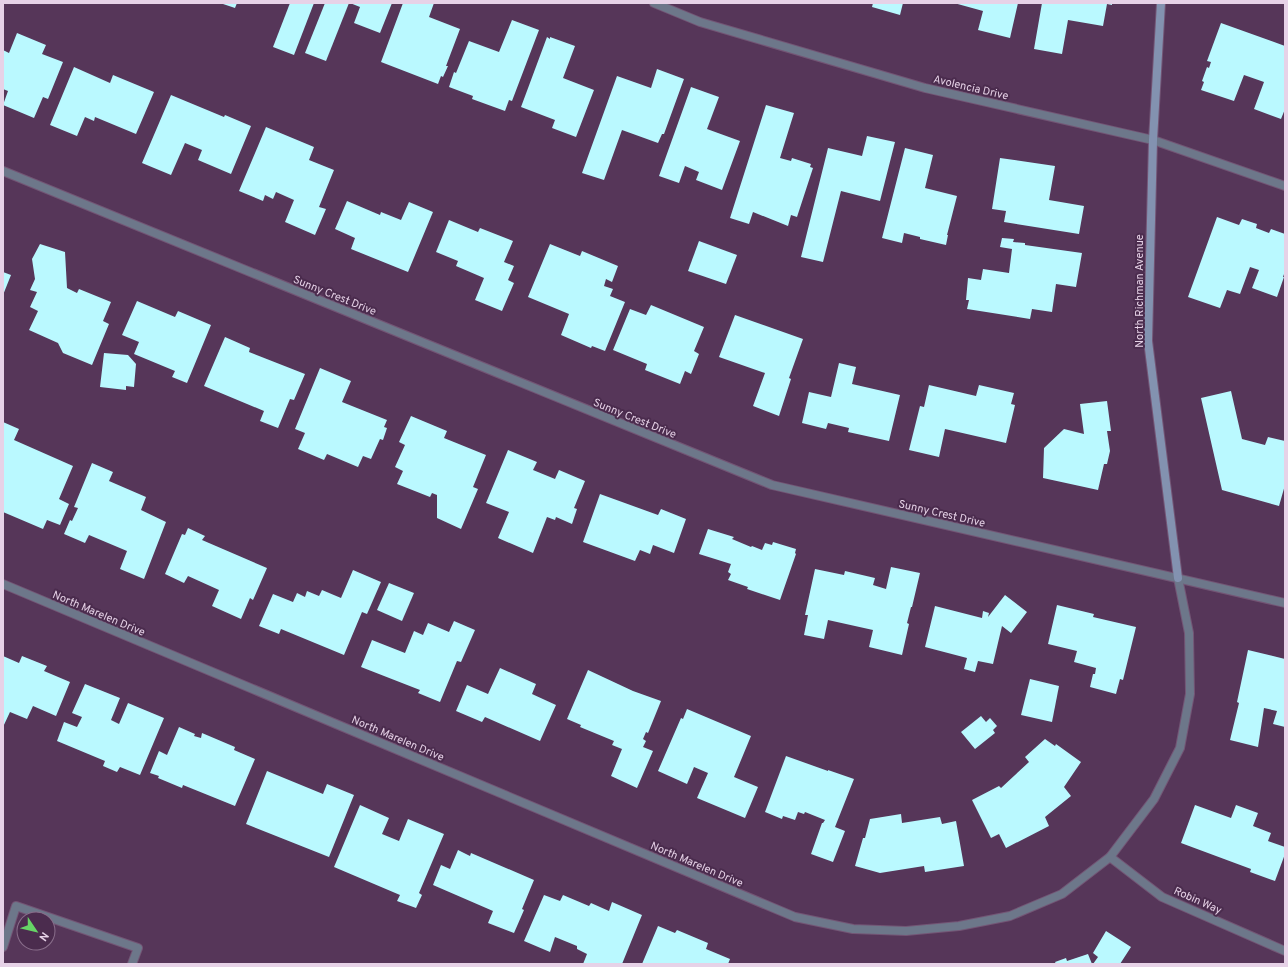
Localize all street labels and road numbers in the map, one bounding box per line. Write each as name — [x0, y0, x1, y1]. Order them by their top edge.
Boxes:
street label: Avolencia Drive — [932, 73, 1010, 103]
street label: North Richman Avenue — [1133, 234, 1147, 348]
street label: Sunny Crest Drive — [291, 273, 378, 319]
street label: Sunny Crest Drive — [591, 396, 678, 442]
street label: Sunny Crest Drive — [897, 497, 987, 531]
street label: North Marelen Drive — [50, 588, 147, 640]
street label: North Marelen Drive — [349, 713, 446, 765]
street label: North Marelen Drive — [648, 839, 745, 891]
street label: Robin Way — [1171, 884, 1224, 918]

